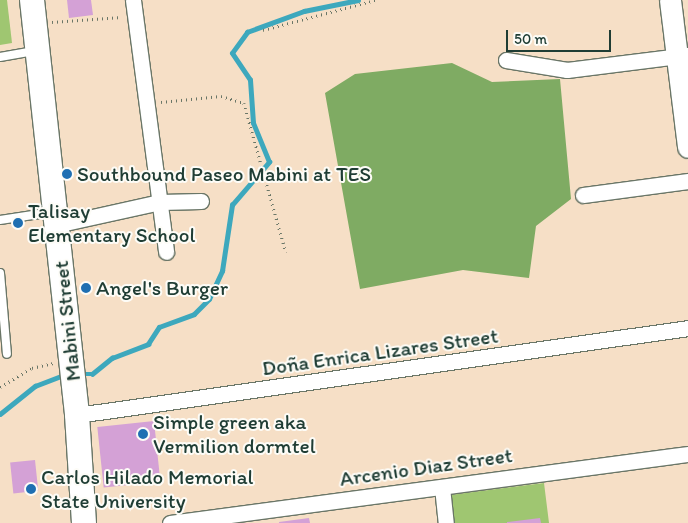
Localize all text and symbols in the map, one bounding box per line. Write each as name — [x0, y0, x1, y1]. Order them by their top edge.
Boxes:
scale bar — [508, 20, 613, 52]
text: 50 m — [514, 30, 547, 48]
place label: Southbound Paseo Mabini at TES — [77, 161, 371, 187]
marker: Southbound Paseo Mabini at TES — [61, 168, 73, 180]
place label: Talisay Elementary School — [28, 198, 195, 248]
marker: Talisay Elementary School — [12, 217, 24, 229]
street label: Mabini Street — [48, 260, 86, 382]
place label: Angel's Burger — [96, 275, 228, 301]
marker: Angel's Burger — [80, 282, 92, 294]
street label: Doña Enrica Lizares Street — [261, 323, 499, 381]
place label: Simple green aka Vermilion dormtel — [153, 409, 316, 459]
marker: Simple green aka Vermilion dormtel — [137, 428, 149, 440]
street label: Arcenio Diaz Street — [338, 442, 514, 492]
place label: Carlos Hilado Memorial State University — [41, 464, 252, 514]
marker: Carlos Hilado Memorial State University — [25, 483, 37, 495]

